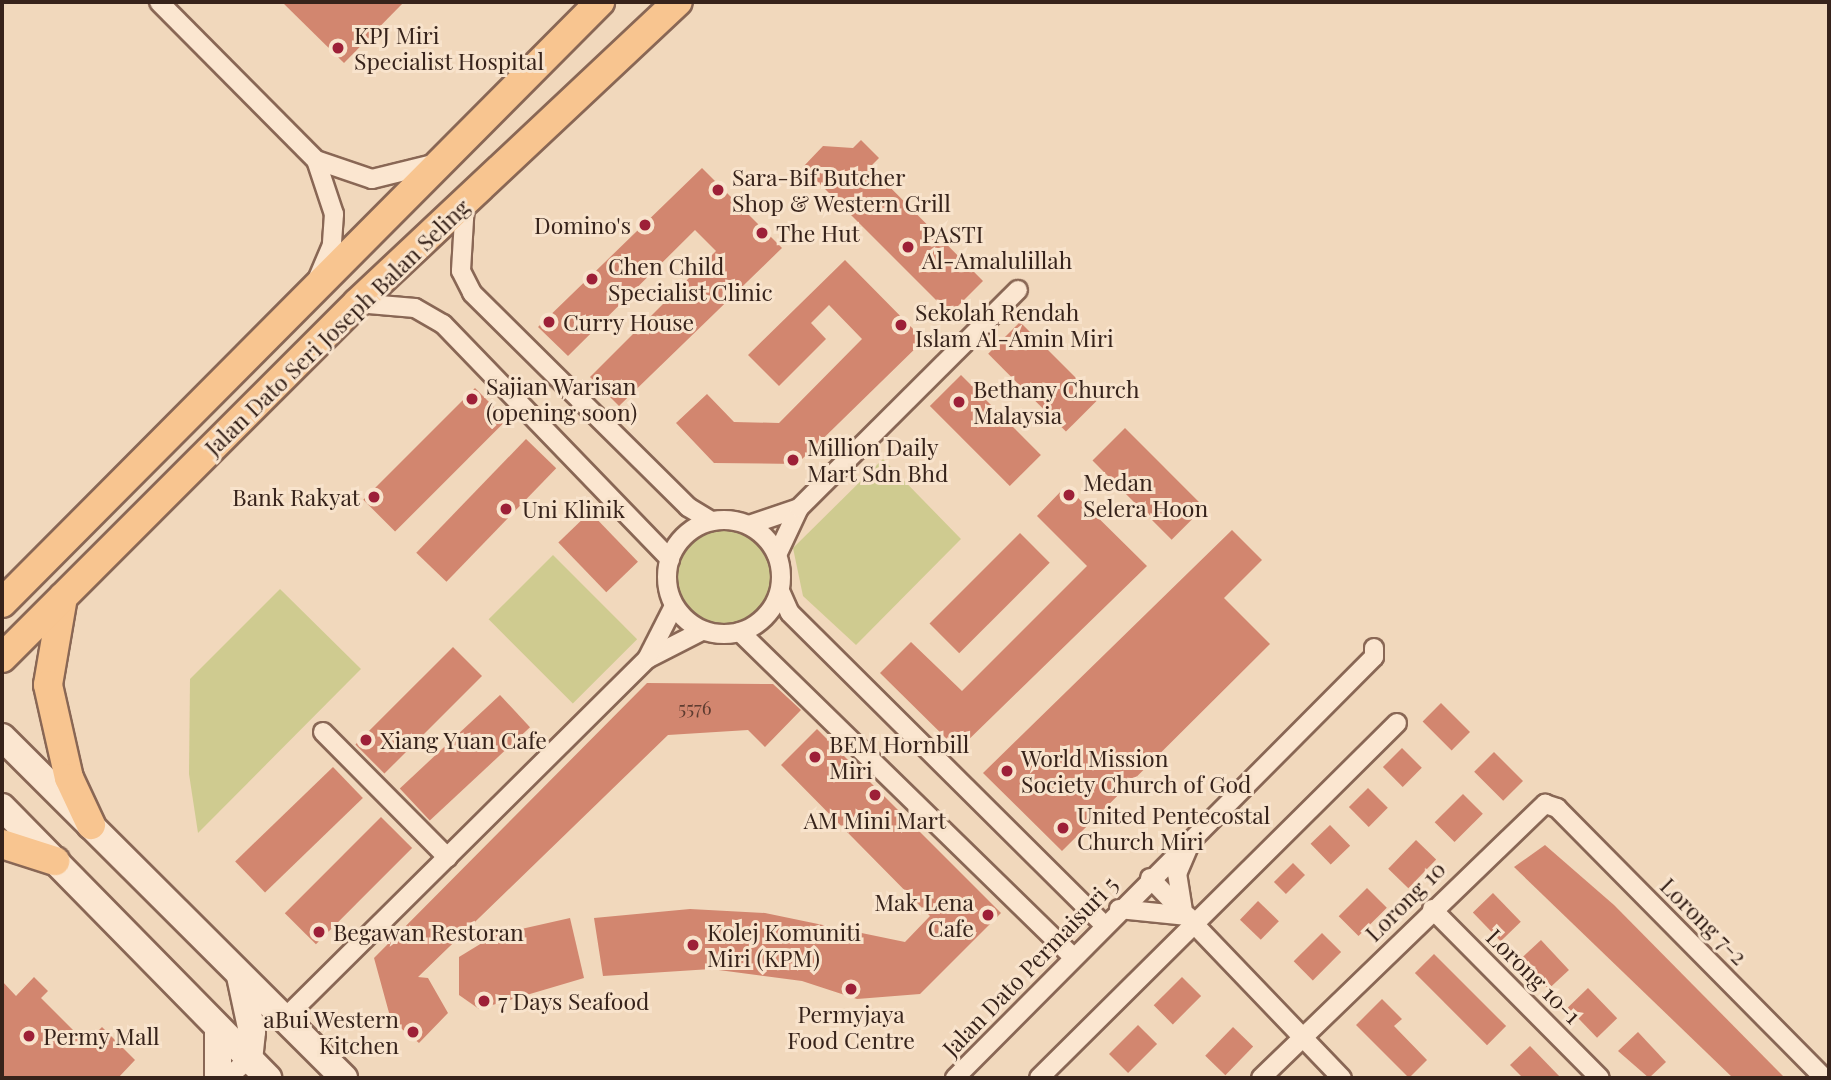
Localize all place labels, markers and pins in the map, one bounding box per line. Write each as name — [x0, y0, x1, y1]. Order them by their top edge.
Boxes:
place label: KPJ Miri Specialist Hospital — [354, 21, 544, 75]
marker: KPJ Miri Specialist Hospital — [328, 38, 348, 58]
place label: Sara-Bif Butcher Shop & Western Grill — [732, 163, 952, 217]
marker: Sara-Bif Butcher Shop & Western Grill — [710, 182, 726, 198]
place label: Domino's — [534, 211, 631, 239]
marker: Domino's — [637, 217, 653, 233]
place label: The Hut — [776, 219, 860, 247]
place label: PASTI Al-Amalulillah — [922, 220, 1072, 274]
marker: The Hut — [754, 225, 770, 241]
marker: PASTI Al-Amalulillah — [900, 239, 916, 255]
place label: Chen Child Specialist Clinic — [608, 252, 773, 306]
marker: Chen Child Specialist Clinic — [582, 269, 602, 289]
place label: Sekolah Rendah Islam Al-Amin Miri — [915, 298, 1115, 352]
place label: Curry House — [563, 308, 695, 336]
marker: Curry House — [541, 314, 557, 330]
marker: Sekolah Rendah Islam Al-Amin Miri — [893, 317, 909, 333]
place label: Sajian Warisan (opening soon) — [486, 372, 637, 426]
place label: Bethany Church Malaysia — [973, 375, 1140, 429]
marker: Sajian Warisan (opening soon) — [464, 391, 480, 407]
marker: Bethany Church Malaysia — [951, 394, 967, 410]
place label: Million Daily Mart Sdn Bhd — [807, 433, 949, 487]
marker: Million Daily Mart Sdn Bhd — [785, 452, 801, 468]
place label: Medan Selera Hoon — [1083, 468, 1208, 522]
place label: Bank Rakyat — [232, 483, 360, 511]
marker: Medan Selera Hoon — [1061, 487, 1077, 503]
marker: Bank Rakyat — [366, 489, 382, 505]
place label: Uni Klinik — [522, 495, 625, 523]
marker: Uni Klinik — [496, 499, 516, 519]
place label: Xiang Yuan Cafe — [380, 726, 548, 754]
place label: BEM Hornbill Miri — [829, 730, 969, 784]
marker: Xiang Yuan Cafe — [358, 732, 374, 748]
place label: World Mission Society Church of God — [1021, 744, 1252, 798]
marker: BEM Hornbill Miri — [807, 749, 823, 765]
marker: World Mission Society Church of God — [999, 763, 1015, 779]
marker: AM Mini Mart — [867, 787, 883, 803]
place label: United Pentecostal Church Miri — [1077, 801, 1270, 855]
place label: AM Mini Mart — [804, 806, 946, 834]
marker: United Pentecostal Church Miri — [1055, 820, 1071, 836]
place label: Mak Lena Cafe — [874, 888, 974, 942]
marker: Mak Lena Cafe — [980, 907, 996, 923]
place label: Begawan Restoran — [333, 918, 524, 946]
place label: Kolej Komuniti Miri (KPM) — [707, 918, 861, 972]
marker: Begawan Restoran — [311, 924, 327, 940]
marker: Kolej Komuniti Miri (KPM) — [685, 937, 701, 953]
marker: Permyjaya Food Centre — [843, 981, 859, 997]
place label: 7 Days Seafood — [498, 987, 650, 1015]
marker: 7 Days Seafood — [476, 993, 492, 1009]
place label: Permyjaya Food Centre — [787, 1000, 915, 1054]
place label: aBui Western Kitchen — [262, 1005, 399, 1059]
place label: Permy Mall — [43, 1022, 160, 1050]
marker: aBui Western Kitchen — [405, 1024, 421, 1040]
marker: Permy Mall — [21, 1028, 37, 1044]

